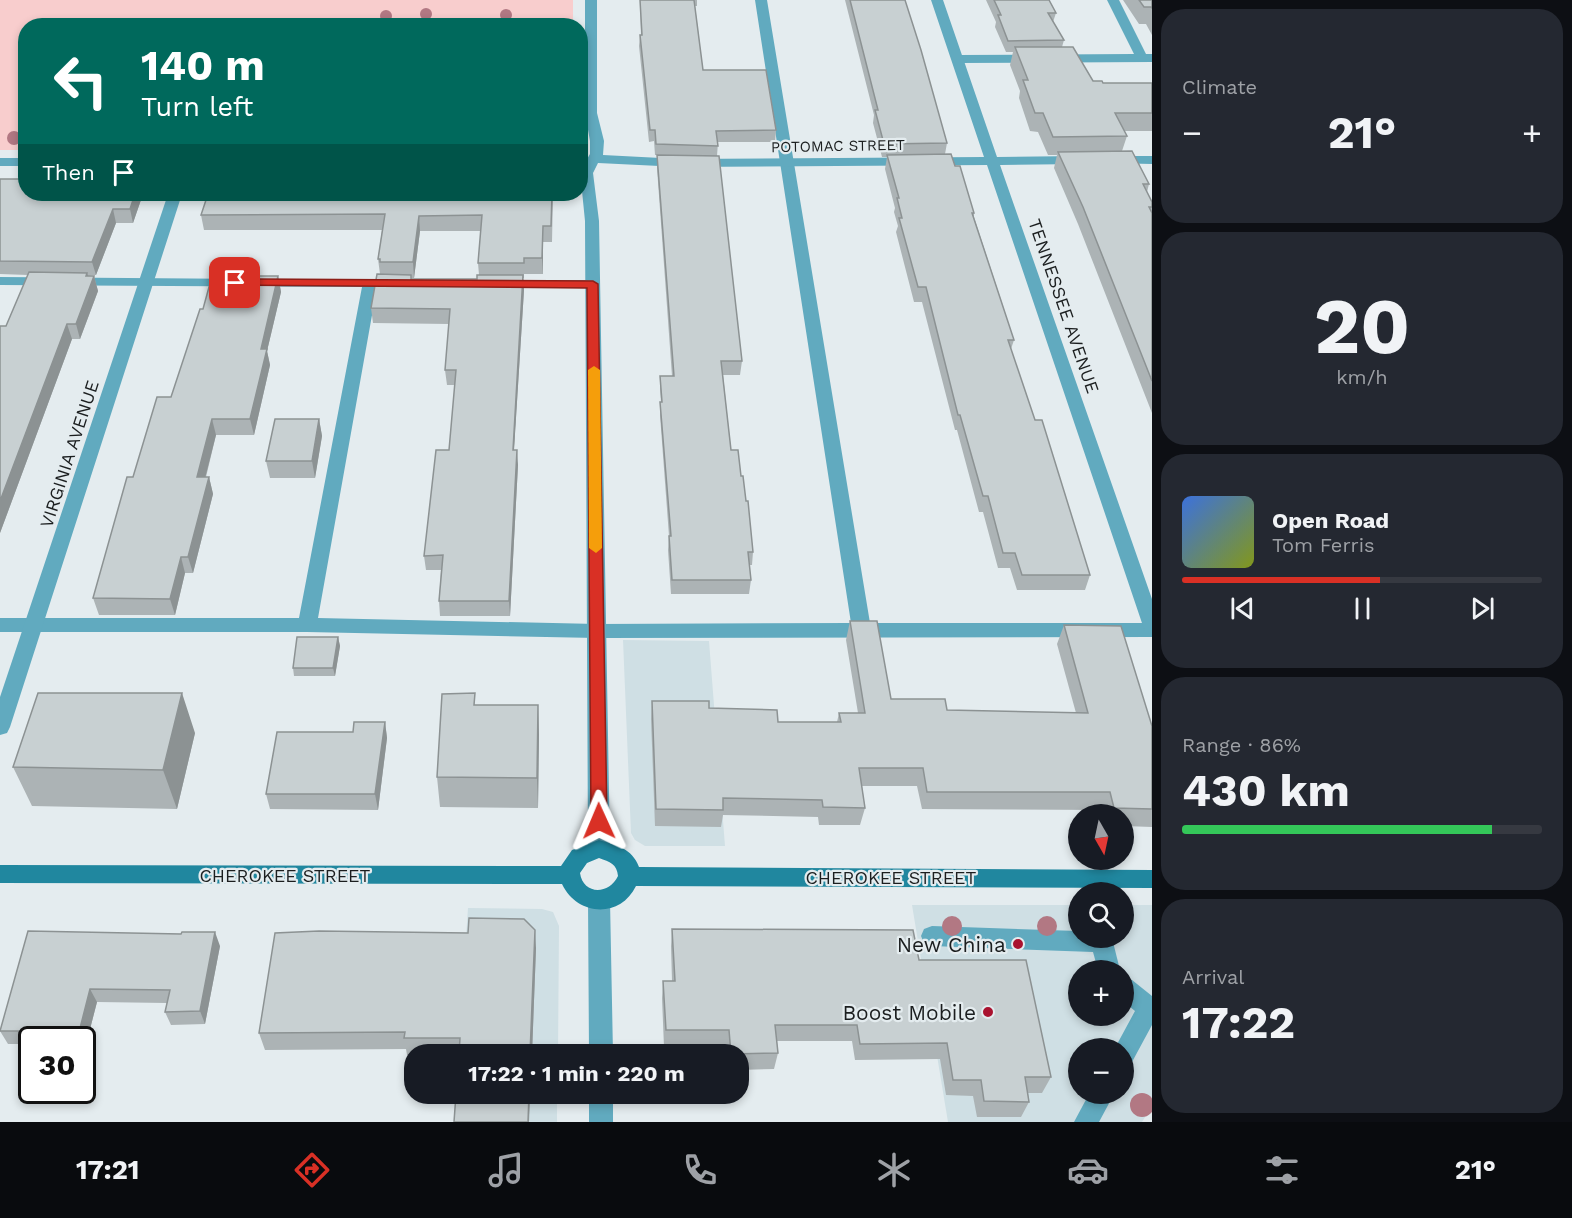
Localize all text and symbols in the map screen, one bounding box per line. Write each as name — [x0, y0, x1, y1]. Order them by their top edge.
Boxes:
text: 140 m — [141, 41, 265, 90]
icon: left — [42, 42, 120, 120]
text: Climate — [1182, 75, 1257, 99]
text: Turn left — [141, 91, 253, 123]
text: 21° — [1328, 106, 1396, 159]
text: − — [1182, 113, 1202, 152]
text: + — [1522, 113, 1542, 152]
street label: POTOMAC STREET — [771, 136, 905, 156]
icon: arrive — [107, 156, 140, 189]
text: Then — [42, 160, 95, 185]
street label: TENNESSEE AVENUE — [1024, 216, 1104, 396]
pin — [209, 257, 260, 308]
icon: arrive — [218, 266, 251, 299]
text: 20 — [1314, 280, 1410, 372]
text: km/h — [1336, 365, 1388, 389]
street label: VIRGINIA AVENUE — [35, 378, 103, 530]
text: Open Road — [1272, 508, 1389, 533]
text: Tom Ferris — [1272, 533, 1375, 557]
icon: previous — [1226, 592, 1259, 625]
icon: pause — [1346, 592, 1379, 625]
icon: next — [1466, 592, 1499, 625]
text: Range · 86% — [1182, 733, 1301, 757]
text: 430 km — [1182, 764, 1350, 817]
position arrow — [567, 789, 631, 853]
north arrow — [1068, 804, 1134, 870]
map controls — [1068, 804, 1134, 1104]
street label: CHEROKEE STREET — [200, 865, 371, 886]
street label: CHEROKEE STREET — [806, 867, 977, 888]
button: search — [1068, 882, 1134, 948]
place label: New China — [897, 932, 1006, 957]
marker: New China — [1011, 937, 1025, 951]
button: + — [1068, 960, 1134, 1026]
text: Arrival — [1182, 965, 1244, 989]
text: 17:22 — [1182, 996, 1295, 1049]
place label: Boost Mobile — [842, 1000, 976, 1025]
marker: Boost Mobile — [981, 1005, 995, 1019]
speed limit sign: 30 — [18, 1026, 96, 1104]
button: − — [1068, 1038, 1134, 1104]
text: 17:22 · 1 min · 220 m — [468, 1061, 685, 1086]
icon: directions — [291, 1149, 333, 1191]
icon: music — [485, 1149, 527, 1191]
icon: phone — [679, 1149, 721, 1191]
icon: climate — [873, 1149, 915, 1191]
icon: car — [1067, 1149, 1109, 1191]
icon: filters — [1261, 1149, 1303, 1191]
text: 17:21 — [76, 1154, 139, 1186]
text: 21° — [1455, 1154, 1496, 1186]

